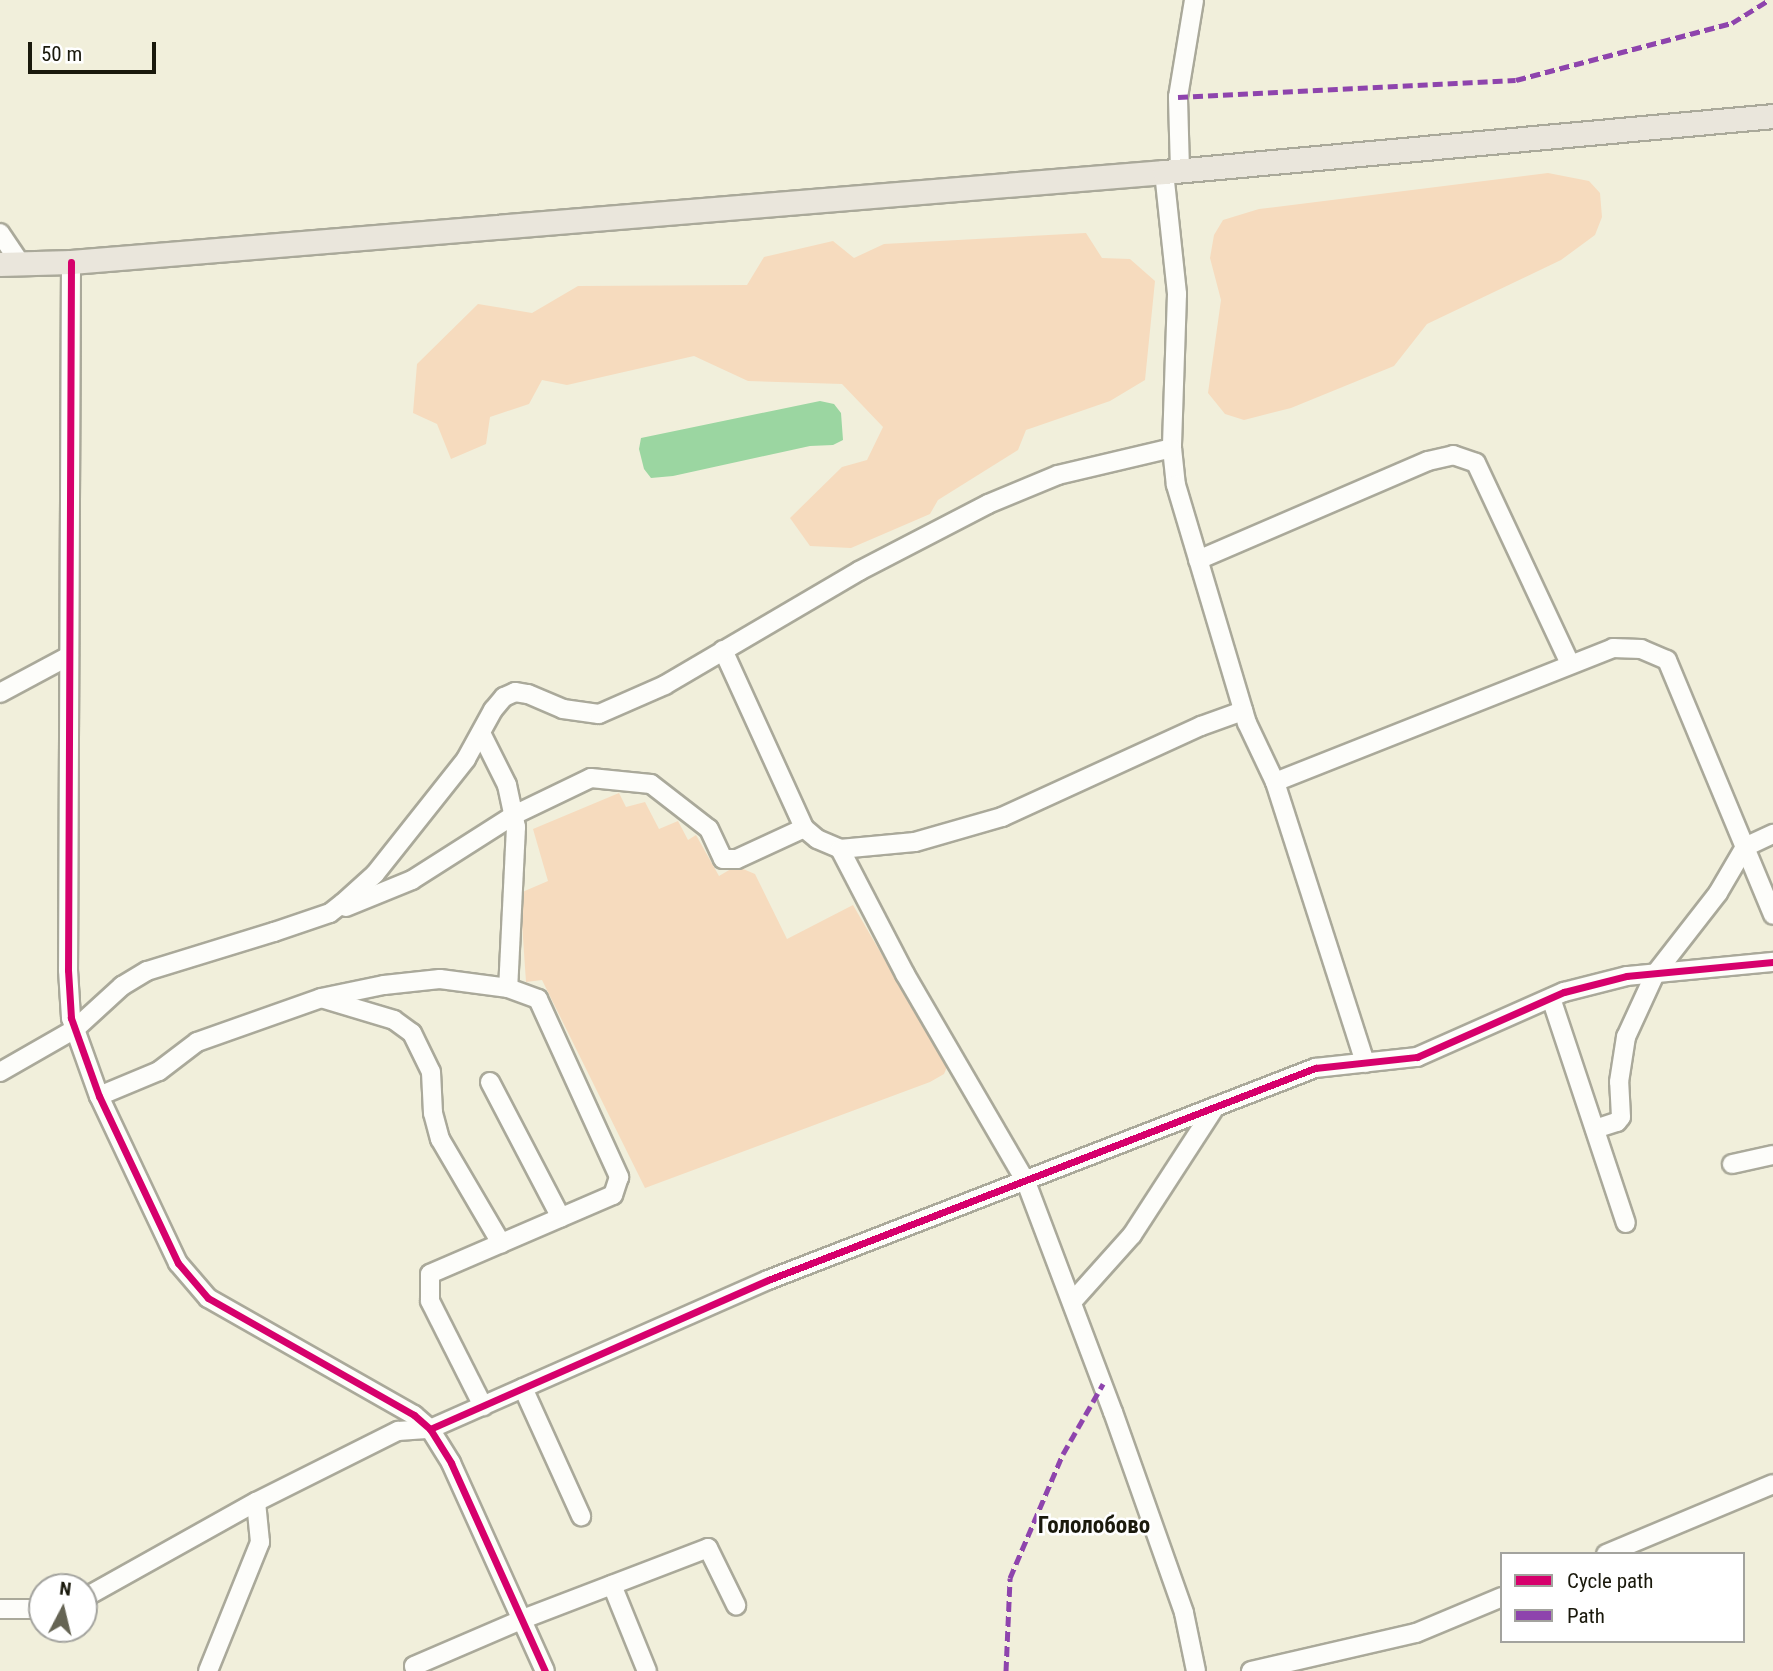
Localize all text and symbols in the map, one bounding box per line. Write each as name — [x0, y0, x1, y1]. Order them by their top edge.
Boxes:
scale bar — [32, 28, 159, 72]
text: 50 m — [41, 42, 82, 66]
district label: Гололобово — [1038, 1512, 1150, 1540]
legend — [1500, 1552, 1745, 1643]
text: Cycle path — [1567, 1569, 1653, 1593]
north arrow — [28, 1573, 98, 1643]
text: N — [58, 1577, 73, 1601]
text: Path — [1567, 1604, 1605, 1628]

